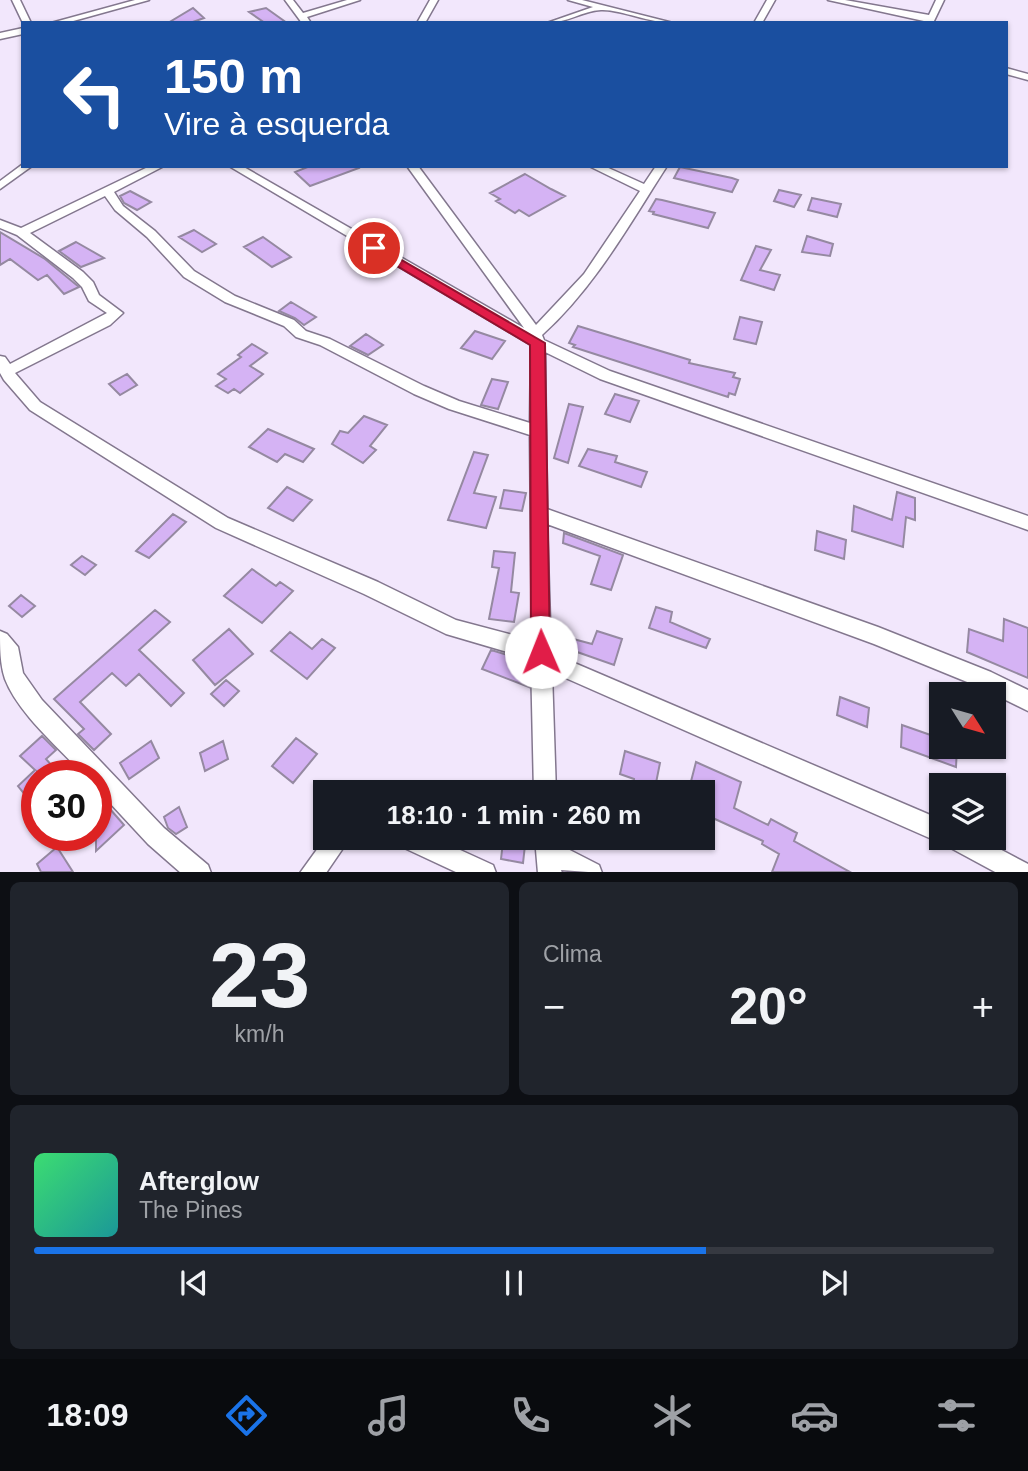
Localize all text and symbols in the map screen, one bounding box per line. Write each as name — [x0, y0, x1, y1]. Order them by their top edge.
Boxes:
icon: left — [49, 49, 140, 140]
text: 150 m — [164, 49, 303, 103]
text: Vire à esquerda — [164, 106, 389, 142]
pin — [344, 218, 404, 278]
icon: arrive — [355, 229, 393, 267]
position arrow — [504, 615, 578, 689]
north arrow — [929, 682, 1006, 760]
map controls — [929, 682, 1006, 850]
speed limit sign: 30 — [21, 760, 112, 851]
button: layers — [929, 773, 1006, 850]
text: 18:10 · 1 min · 260 m — [387, 800, 641, 830]
text: 23 — [209, 925, 310, 1026]
text: Clima — [543, 941, 602, 967]
text: 20° — [729, 977, 808, 1035]
text: − — [543, 986, 565, 1028]
text: + — [972, 986, 994, 1028]
text: km/h — [235, 1021, 284, 1047]
text: Afterglow — [139, 1166, 259, 1196]
text: The Pines — [139, 1197, 243, 1223]
icon: previous — [175, 1264, 213, 1302]
icon: pause — [495, 1264, 533, 1302]
icon: next — [815, 1264, 853, 1302]
icon: directions — [222, 1391, 271, 1440]
icon: music — [364, 1391, 413, 1440]
icon: phone — [506, 1391, 555, 1440]
icon: climate — [648, 1391, 697, 1440]
icon: car — [790, 1391, 839, 1440]
icon: filters — [932, 1391, 981, 1440]
text: 18:09 — [47, 1397, 128, 1433]

